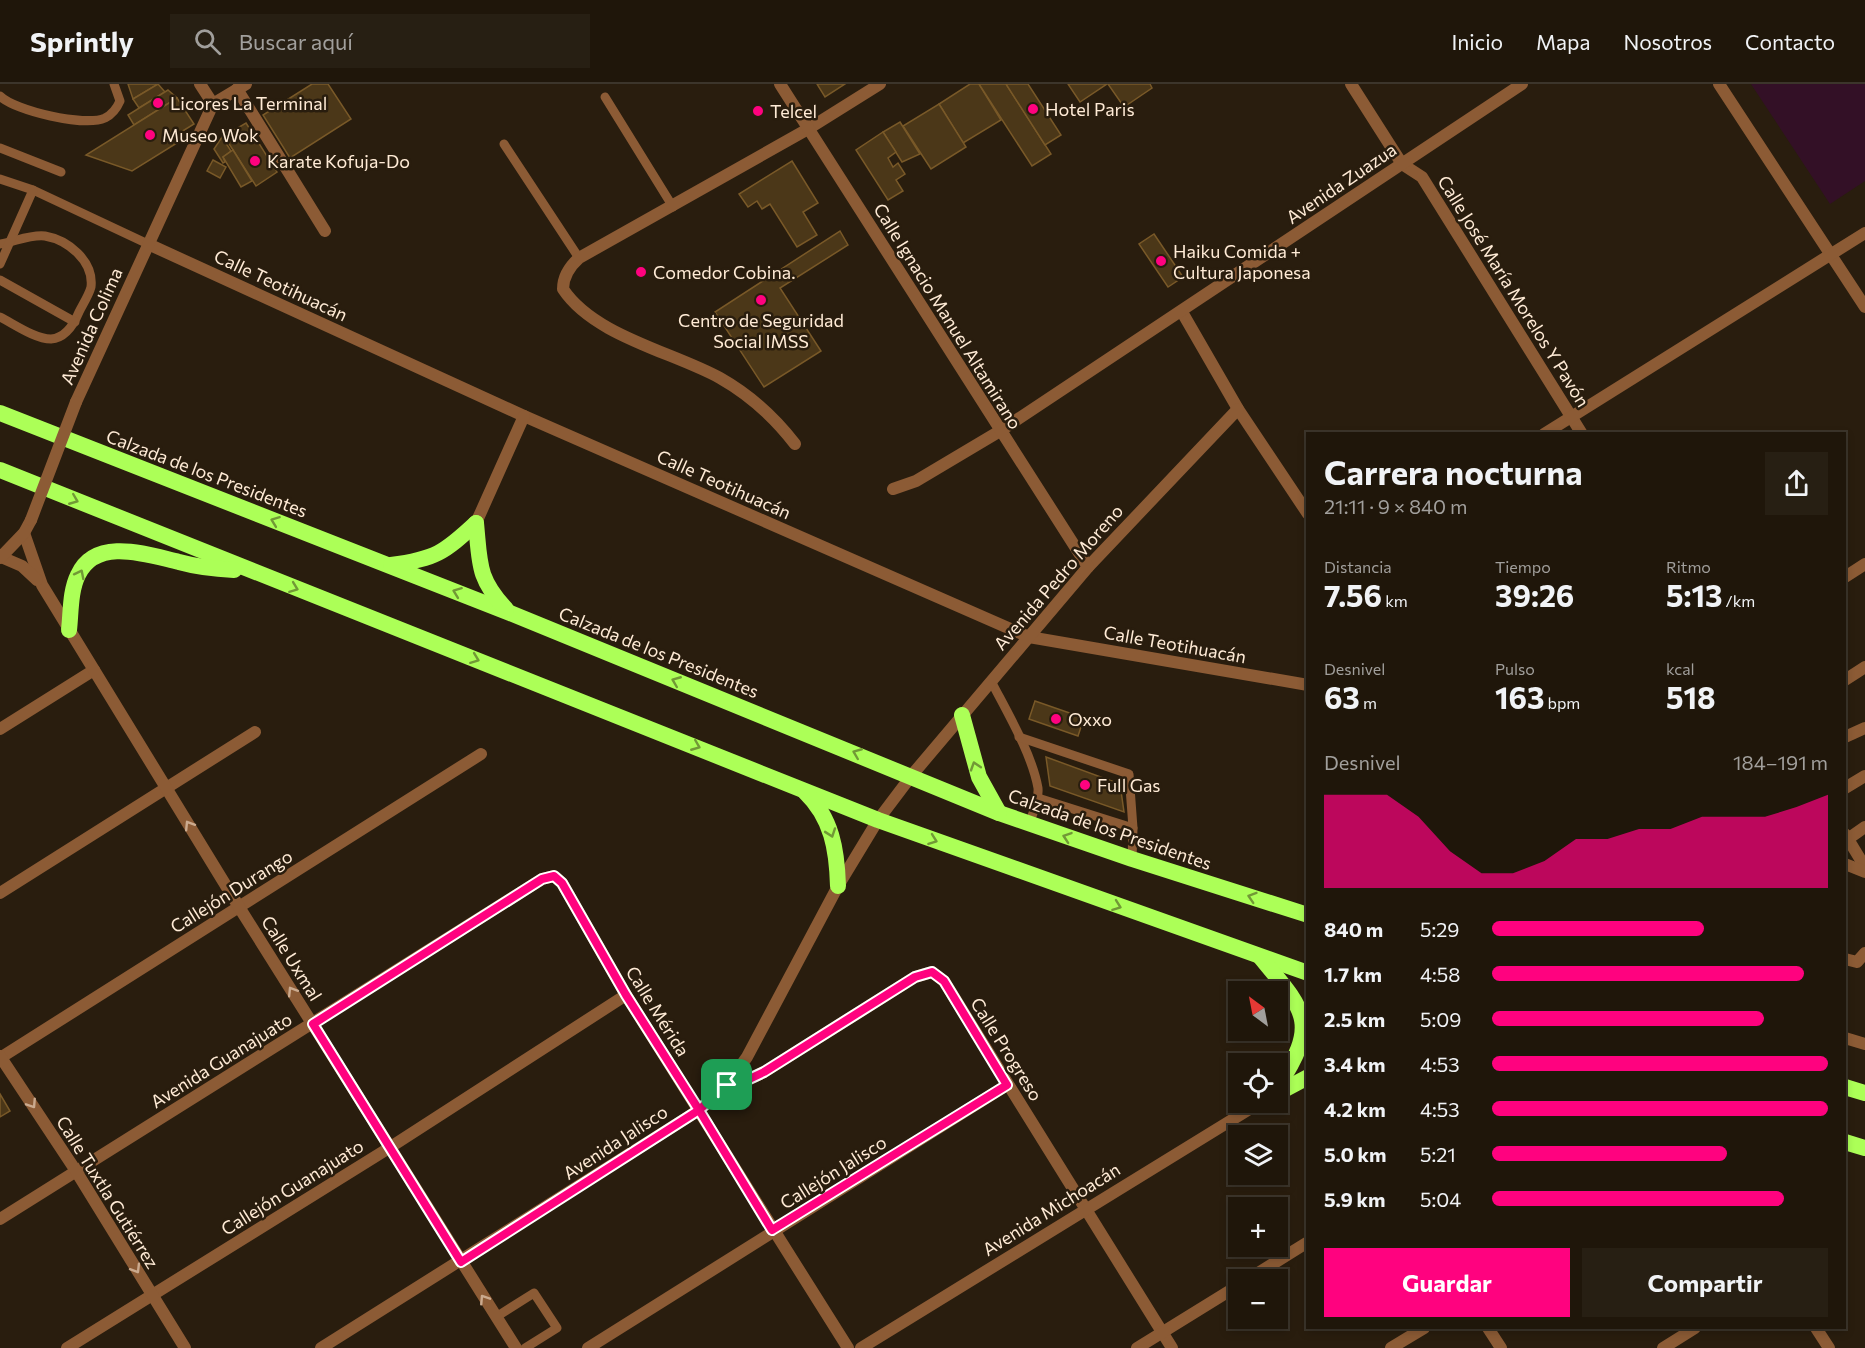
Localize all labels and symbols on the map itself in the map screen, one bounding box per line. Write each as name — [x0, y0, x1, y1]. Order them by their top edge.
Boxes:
place label: Licores La Terminal — [170, 92, 327, 114]
marker: Licores La Terminal — [151, 96, 165, 110]
place label: Hotel Paris — [1045, 98, 1135, 120]
place label: Telcel — [770, 100, 817, 122]
marker: Hotel Paris — [1026, 102, 1040, 116]
marker: Telcel — [751, 104, 765, 118]
place label: Museo Wok — [162, 124, 259, 146]
marker: Museo Wok — [143, 128, 157, 142]
street label: Avenida Zuazua — [1282, 138, 1400, 228]
place label: Karate Kofuja-Do — [267, 150, 410, 172]
marker: Karate Kofuja-Do — [248, 154, 262, 168]
street label: Calle José María Morelos Y Pavón — [1433, 171, 1595, 411]
street label: Calle Ignacio Manuel Altamirano — [869, 199, 1027, 433]
place label: Haiku Comida + Cultura Japonesa — [1173, 240, 1311, 283]
street label: Calle Teotihuacán — [211, 245, 351, 325]
marker: Haiku Comida + Cultura Japonesa — [1154, 254, 1168, 268]
place label: Comedor Cobina. — [653, 261, 795, 283]
street label: Avenida Colima — [55, 264, 127, 388]
marker: Comedor Cobina. — [634, 265, 648, 279]
marker: Centro de Seguridad Social IMSS — [754, 293, 768, 307]
place label: Centro de Seguridad Social IMSS — [678, 309, 844, 352]
street label: Calzada de los Presidentes — [103, 424, 311, 522]
street label: Calle Teotihuacán — [654, 445, 794, 523]
one-way arrow — [68, 493, 79, 505]
street label: Avenida Pedro Moreno — [989, 500, 1127, 654]
one-way arrow — [270, 515, 281, 528]
one-way arrow — [73, 569, 84, 580]
one-way arrow — [288, 581, 299, 593]
one-way arrow — [452, 587, 463, 599]
street label: Calzada de los Presidentes — [556, 602, 762, 702]
street label: Calle Teotihuacán — [1102, 621, 1248, 667]
one-way arrow — [470, 652, 480, 665]
one-way arrow — [672, 675, 682, 688]
place label: Oxxo — [1068, 708, 1112, 730]
marker: Oxxo — [1049, 712, 1063, 726]
one-way arrow — [690, 739, 701, 751]
one-way arrow — [853, 748, 864, 760]
one-way arrow — [970, 761, 982, 772]
place label: Full Gas — [1097, 774, 1161, 796]
marker: Full Gas — [1078, 778, 1092, 792]
street label: Calzada de los Presidentes — [1005, 784, 1215, 874]
one-way arrow — [185, 821, 197, 831]
one-way arrow — [823, 827, 836, 838]
one-way arrow — [1062, 831, 1073, 844]
one-way arrow — [927, 833, 938, 846]
street label: Callejón Durango — [166, 845, 296, 937]
one-way arrow — [1247, 892, 1258, 904]
one-way arrow — [1111, 899, 1122, 911]
street label: Calle Uxmal — [257, 911, 327, 1005]
street label: Calle Mérida — [622, 962, 694, 1060]
north arrow — [1228, 981, 1288, 1041]
one-way arrow — [287, 987, 299, 997]
street label: Calle Progreso — [966, 993, 1048, 1105]
street label: Avenida Guanajuato — [146, 1008, 296, 1112]
pin — [701, 1059, 752, 1110]
one-way arrow — [25, 1098, 36, 1109]
street label: Avenida Jalisco — [559, 1100, 671, 1184]
street label: Calle Tuxtla Gutiérrez — [52, 1112, 164, 1272]
street label: Callejón Jalisco — [776, 1131, 890, 1213]
street label: Callejón Guanajuato — [217, 1134, 367, 1240]
street label: Avenida Michoacán — [978, 1158, 1124, 1260]
one-way arrow — [129, 1263, 141, 1273]
one-way arrow — [480, 1295, 491, 1306]

